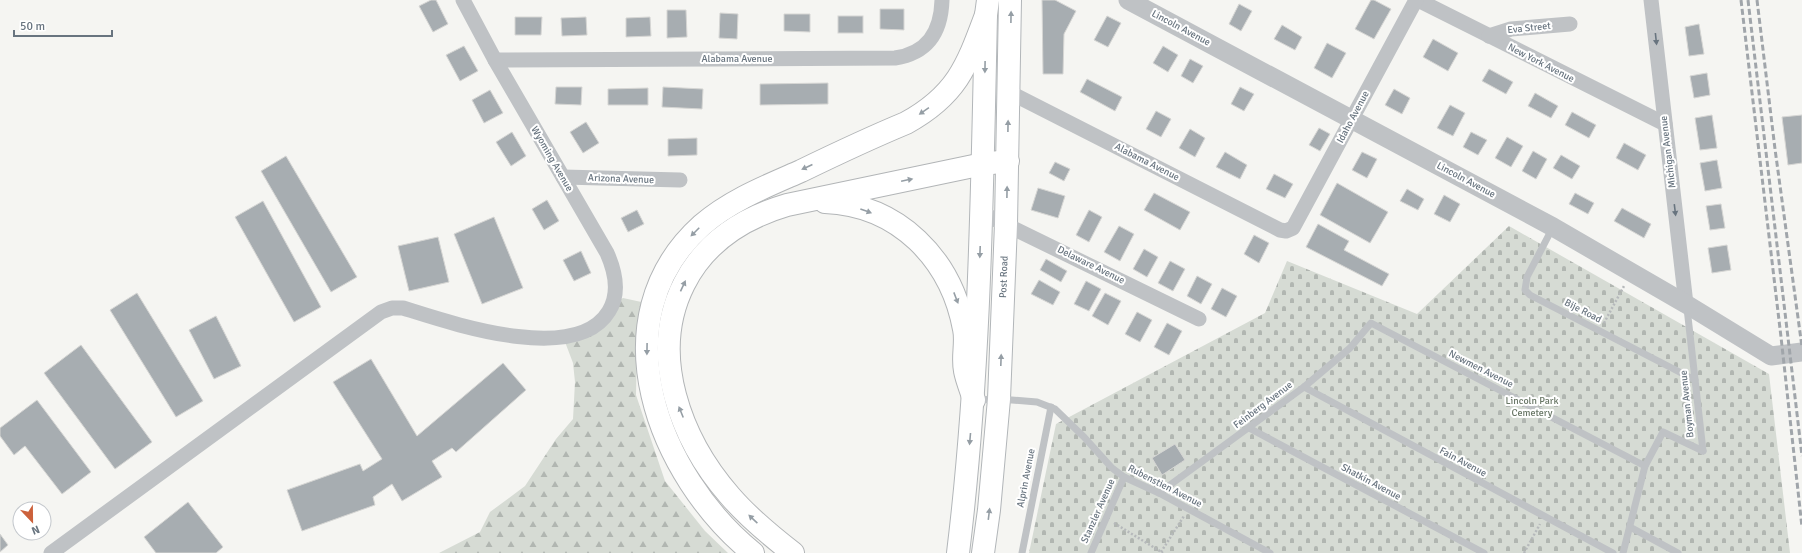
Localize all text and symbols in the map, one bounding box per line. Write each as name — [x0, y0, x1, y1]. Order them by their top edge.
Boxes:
street label: Lincoln Avenue — [1150, 7, 1212, 49]
one-way arrow — [1008, 10, 1014, 23]
scale bar — [14, 12, 112, 38]
text: 50 m — [20, 19, 45, 34]
street label: Eva Street — [1507, 20, 1552, 36]
one-way arrow — [1652, 33, 1659, 45]
street label: New York Avenue — [1506, 41, 1576, 85]
street label: Alabama Avenue — [702, 53, 772, 65]
one-way arrow — [982, 61, 988, 74]
street label: Idaho Avenue — [1334, 89, 1372, 145]
one-way arrow — [919, 107, 930, 115]
street label: Michigan Avenue — [1658, 115, 1678, 189]
one-way arrow — [1005, 120, 1012, 132]
street label: Wyoming Avenue — [529, 124, 575, 194]
street label: Alabama Avenue — [1113, 141, 1181, 183]
street label: Lincoln Avenue — [1435, 159, 1497, 201]
one-way arrow — [801, 165, 813, 171]
street label: Arizona Avenue — [588, 172, 654, 186]
one-way arrow — [901, 177, 913, 183]
one-way arrow — [1004, 185, 1010, 198]
one-way arrow — [1672, 204, 1678, 216]
one-way arrow — [861, 208, 873, 214]
one-way arrow — [690, 227, 700, 237]
street label: Delaware Avenue — [1055, 243, 1127, 287]
one-way arrow — [977, 246, 983, 259]
street label: Post Road — [997, 256, 1011, 298]
one-way arrow — [680, 281, 686, 292]
one-way arrow — [953, 293, 959, 305]
street label: Bije Road — [1562, 297, 1604, 325]
one-way arrow — [644, 343, 650, 356]
street label: Newmen Avenue — [1447, 348, 1515, 390]
one-way arrow — [998, 353, 1004, 366]
street label: Boyman Avenue — [1677, 370, 1697, 438]
street label: Feinberg Avenue — [1231, 379, 1295, 431]
park label: Lincoln Park Cemetery — [1506, 395, 1558, 419]
one-way arrow — [677, 406, 683, 418]
one-way arrow — [967, 433, 973, 445]
street label: Fain Avenue — [1437, 445, 1489, 479]
street label: Alprin Avenue — [1014, 448, 1038, 508]
street label: Shatkin Avenue — [1339, 461, 1403, 503]
street label: Rubenstien Avenue — [1126, 462, 1204, 510]
street label: Stanzler Avenue — [1078, 477, 1118, 545]
north arrow — [12, 501, 52, 541]
one-way arrow — [986, 508, 992, 520]
one-way arrow — [748, 514, 758, 524]
text: N — [30, 522, 42, 537]

